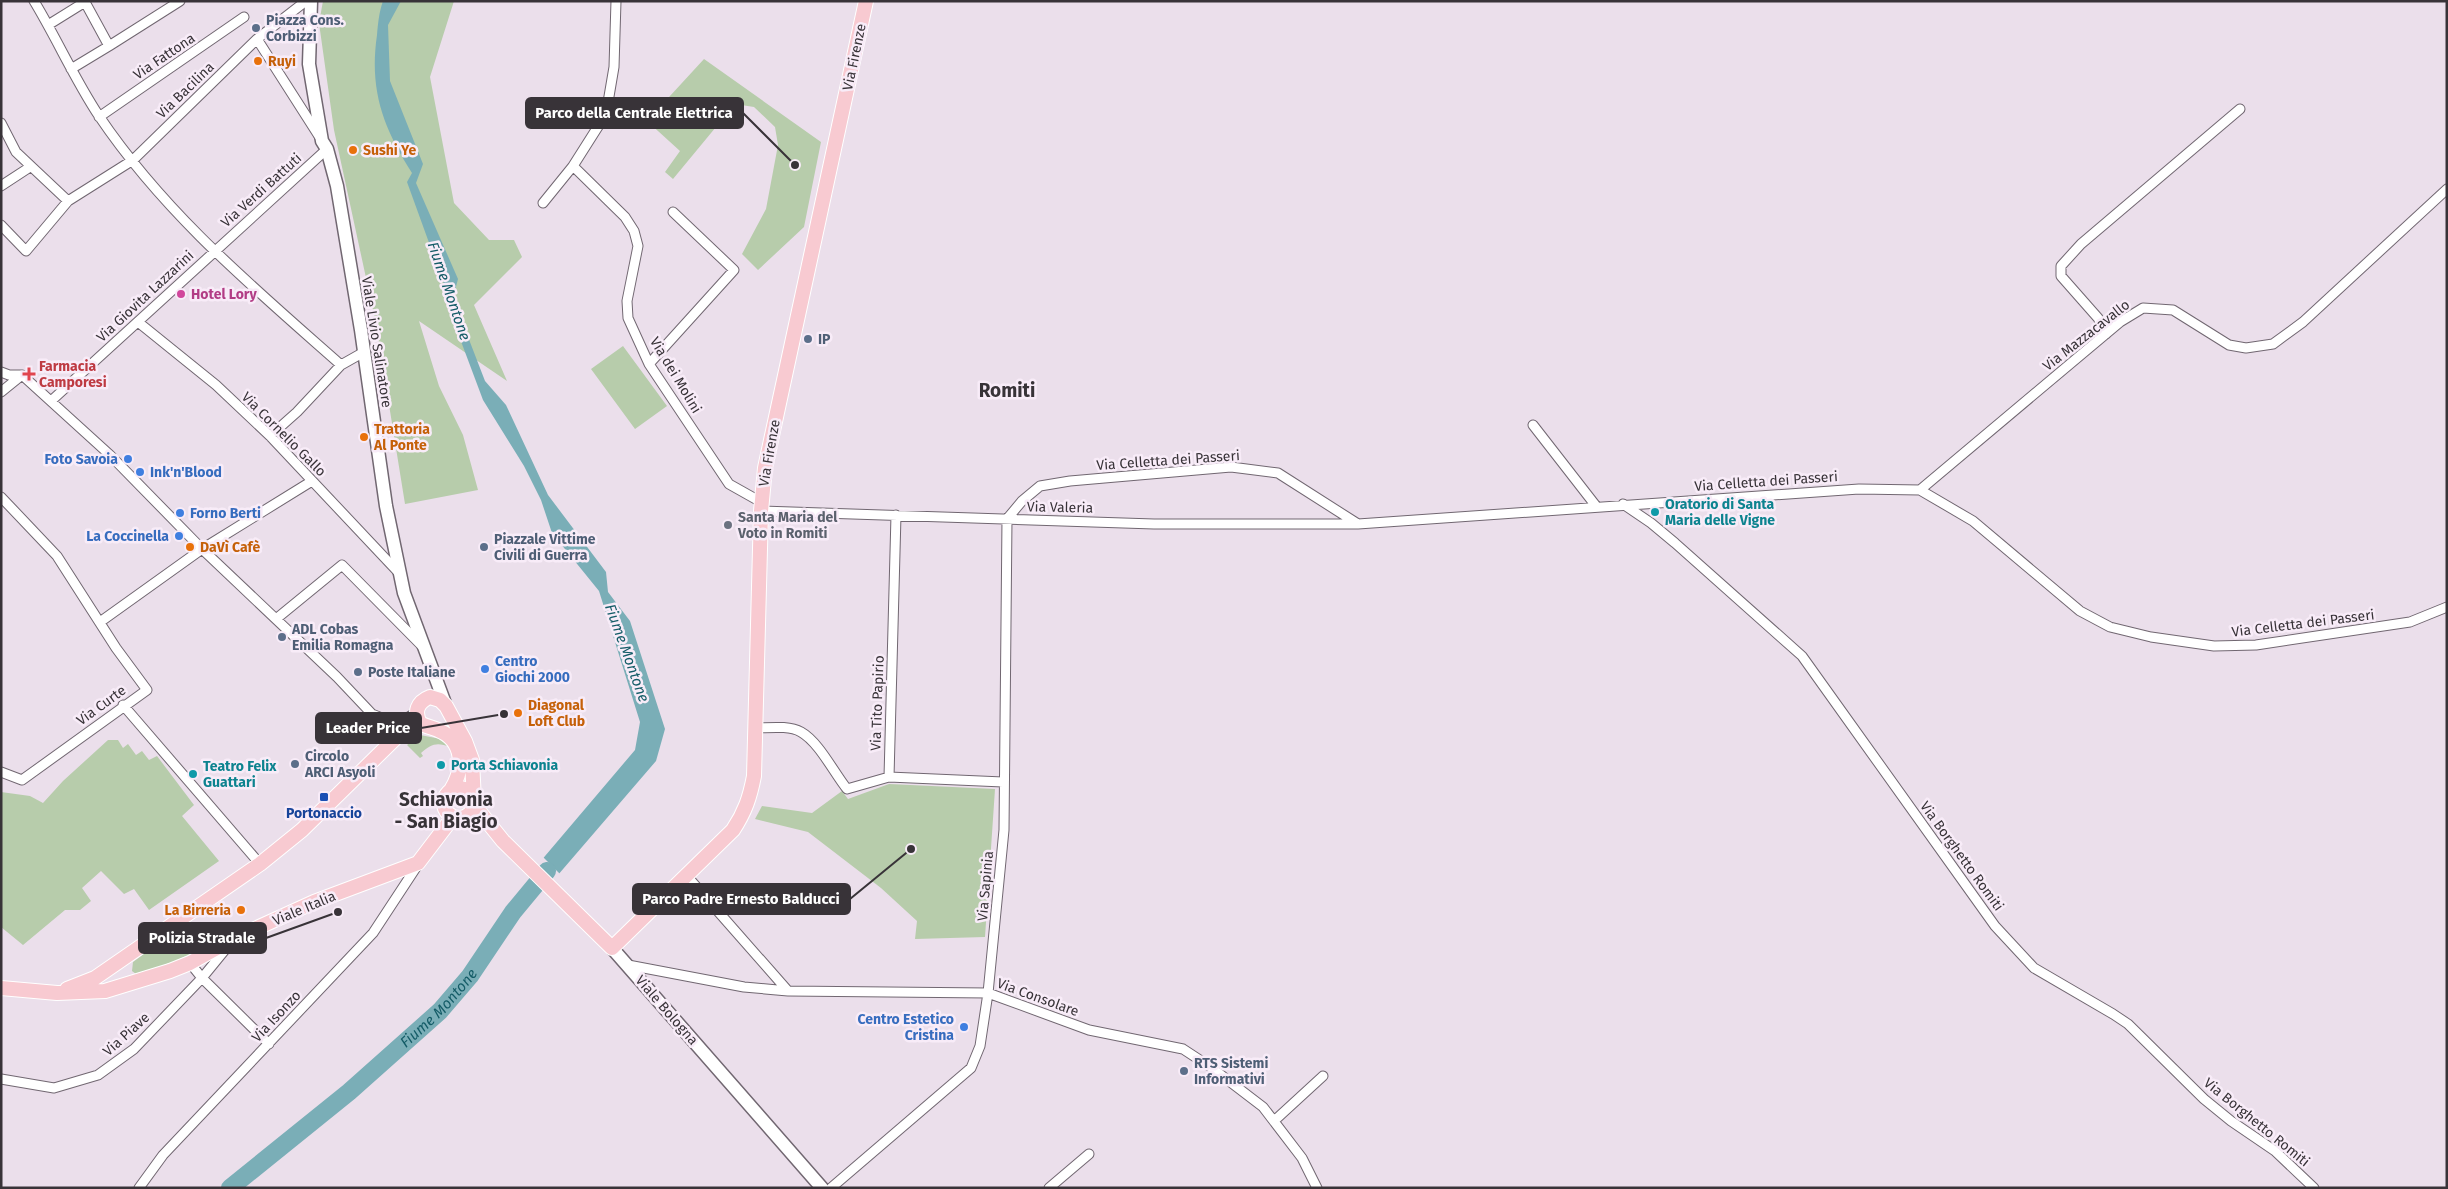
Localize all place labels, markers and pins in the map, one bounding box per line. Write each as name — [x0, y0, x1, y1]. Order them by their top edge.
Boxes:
place label: Piazza Cons. Corbizzi — [266, 12, 344, 45]
marker: Piazza Cons. Corbizzi — [250, 22, 262, 34]
place label: Ruyi — [268, 53, 296, 70]
marker: Ruyi — [252, 55, 264, 67]
callout: Parco della Centrale Elettrica — [526, 98, 743, 128]
place label: Sushi Ye — [363, 142, 417, 159]
marker: Sushi Ye — [347, 144, 359, 156]
place label: Hotel Lory — [191, 286, 257, 303]
marker: Hotel Lory — [175, 288, 187, 300]
place label: IP — [818, 331, 831, 348]
marker: IP — [802, 333, 814, 345]
place label: Farmacia Camporesi — [39, 358, 107, 391]
marker: Farmacia Camporesi — [23, 368, 35, 380]
place label: Trattoria Al Ponte — [373, 421, 430, 454]
marker: Trattoria Al Ponte — [358, 431, 370, 443]
place label: Foto Savoia — [45, 451, 118, 468]
marker: Foto Savoia — [122, 453, 134, 465]
place label: Ink'n'Blood — [150, 464, 222, 481]
marker: Ink'n'Blood — [134, 466, 146, 478]
place label: Oratorio di Santa Maria delle Vigne — [1665, 496, 1775, 529]
place label: Forno Berti — [190, 505, 261, 522]
marker: Oratorio di Santa Maria delle Vigne — [1649, 506, 1661, 518]
marker: Forno Berti — [174, 507, 186, 519]
place label: Santa Maria del Voto in Romiti — [737, 509, 838, 542]
marker: Santa Maria del Voto in Romiti — [722, 519, 734, 531]
place label: La Coccinella — [86, 528, 169, 545]
marker: La Coccinella — [173, 530, 185, 542]
place label: Piazzale Vittime Civili di Guerra — [494, 531, 596, 564]
place label: DaVì Cafè — [200, 539, 260, 556]
marker: DaVì Cafè — [184, 541, 196, 553]
marker: Piazzale Vittime Civili di Guerra — [478, 541, 490, 553]
place label: ADL Cobas Emilia Romagna — [291, 621, 394, 654]
marker: ADL Cobas Emilia Romagna — [276, 631, 288, 643]
place label: Centro Giochi 2000 — [495, 653, 570, 686]
marker: Centro Giochi 2000 — [479, 663, 491, 675]
place label: Poste Italiane — [368, 664, 456, 681]
marker: Poste Italiane — [352, 666, 364, 678]
place label: Diagonal Loft Club — [528, 697, 585, 730]
marker: Diagonal Loft Club — [512, 707, 524, 719]
callout: Leader Price — [316, 713, 421, 743]
place label: Circolo ARCI Asyoli — [304, 748, 375, 781]
place label: Porta Schiavonia — [451, 757, 558, 774]
place label: Teatro Felix Guattari — [203, 758, 277, 791]
marker: Circolo ARCI Asyoli — [289, 758, 301, 770]
marker: Porta Schiavonia — [435, 759, 447, 771]
marker: Teatro Felix Guattari — [187, 768, 199, 780]
marker: Portonaccio — [318, 791, 330, 803]
place label: Portonaccio — [286, 805, 362, 822]
callout: Parco Padre Ernesto Balducci — [633, 884, 850, 914]
place label: La Birreria — [165, 902, 231, 919]
marker: La Birreria — [235, 904, 247, 916]
callout: Polizia Stradale — [139, 923, 266, 953]
place label: Centro Estetico Cristina — [857, 1011, 954, 1044]
marker: Centro Estetico Cristina — [958, 1021, 970, 1033]
place label: RTS Sistemi Informativi — [1194, 1055, 1268, 1088]
marker: RTS Sistemi Informativi — [1178, 1065, 1190, 1077]

